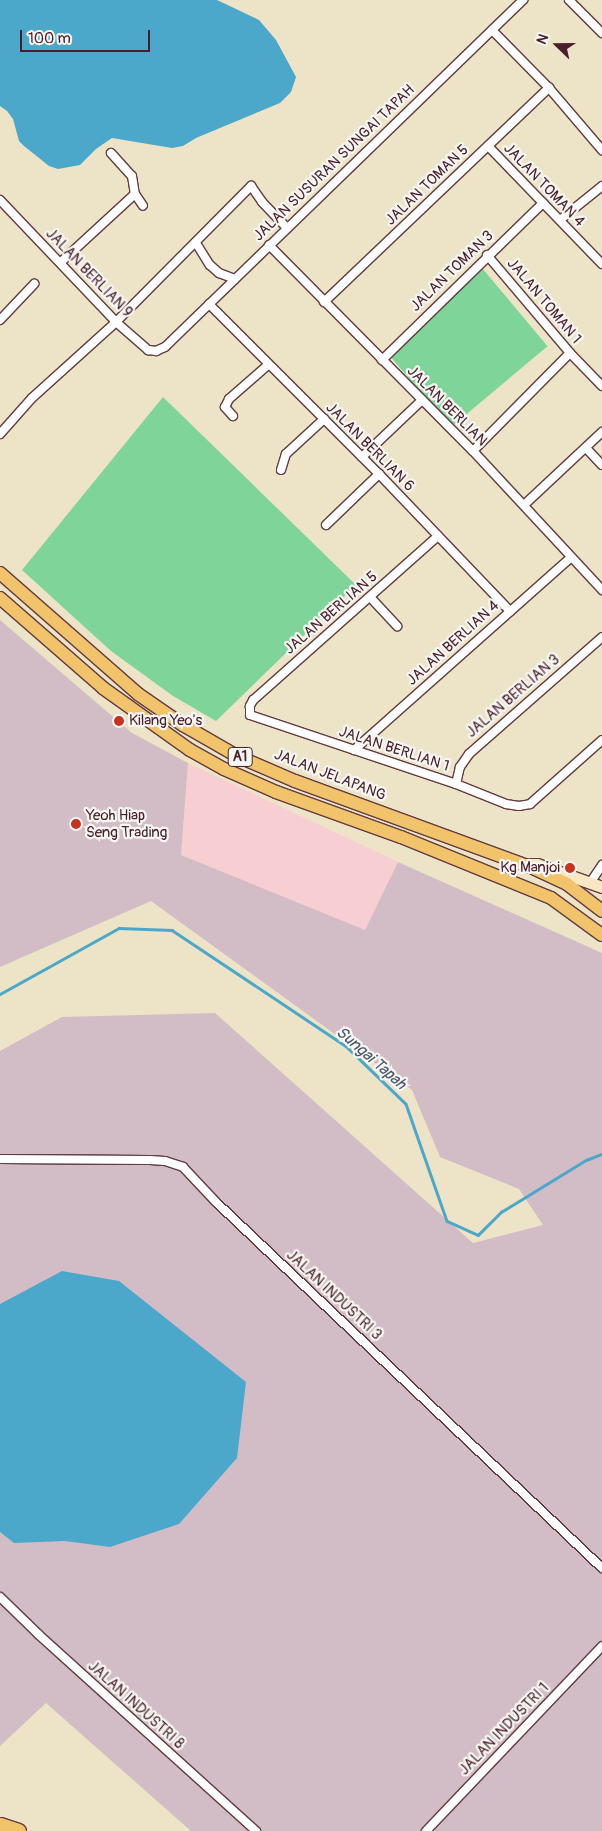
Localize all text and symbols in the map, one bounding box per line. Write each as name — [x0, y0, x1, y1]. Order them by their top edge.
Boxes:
scale bar — [22, 20, 152, 52]
north arrow — [532, 20, 582, 70]
text: 100 m — [28, 29, 71, 48]
text: N — [533, 32, 552, 47]
street label: JALAN SUSURAN SUNGAI TAPAH — [250, 81, 418, 245]
street label: JALAN TOMAN 4 — [500, 140, 588, 230]
street label: JALAN TOMAN 5 — [382, 141, 472, 229]
street label: JALAN BERLIAN 9 — [42, 225, 136, 321]
street label: JALAN TOMAN 3 — [407, 227, 497, 315]
street label: JALAN TOMAN 1 — [503, 255, 585, 347]
street label: JALAN BERLIAN — [403, 362, 491, 450]
street label: JALAN BERLIAN 6 — [322, 399, 418, 495]
street label: JALAN BERLIAN 5 — [281, 568, 381, 658]
street label: JALAN BERLIAN 4 — [403, 597, 503, 689]
street label: JALAN BERLIAN 3 — [463, 651, 563, 741]
place label: Kilang Yeo's — [129, 712, 202, 730]
marker: Kilang Yeo's — [113, 715, 125, 727]
street label: JALAN BERLIAN 1 — [336, 723, 452, 775]
street label: JALAN JELAPANG — [272, 745, 388, 805]
road number: A1 — [228, 746, 252, 769]
place label: Yeoh Hiap Seng Trading — [86, 806, 167, 841]
marker: Yeoh Hiap Seng Trading — [70, 818, 82, 830]
place label: Kg Manjoi — [500, 859, 560, 877]
marker: Kg Manjoi — [564, 862, 576, 874]
water label: Sungai Tapah — [332, 1023, 410, 1093]
street label: JALAN INDUSTRI 3 — [283, 1246, 385, 1344]
street label: JALAN INDUSTRI 8 — [84, 1657, 188, 1753]
street label: JALAN INDUSTRI 1 — [455, 1679, 553, 1779]

